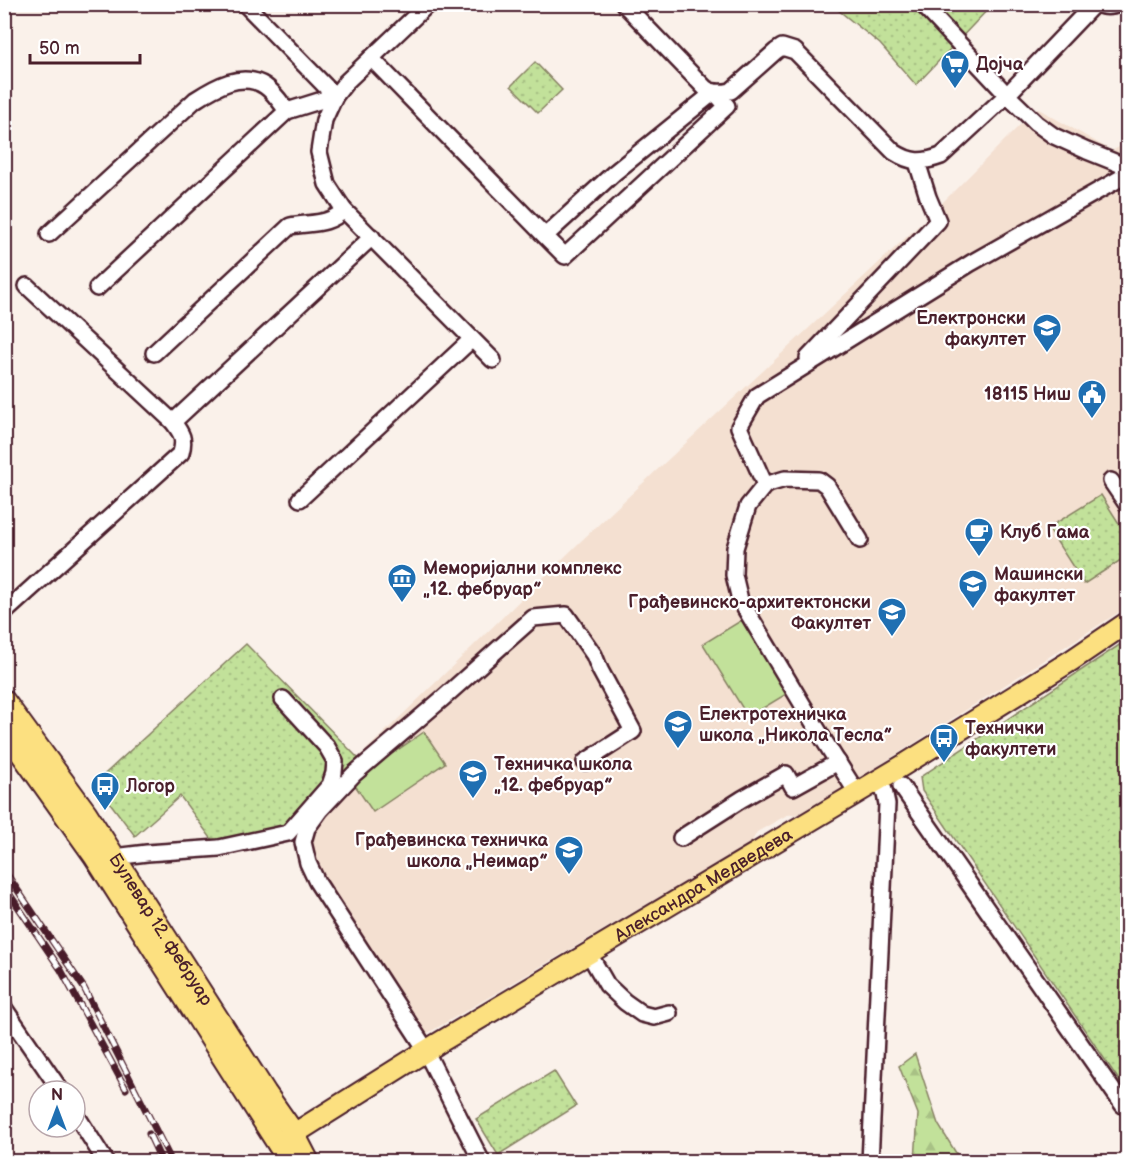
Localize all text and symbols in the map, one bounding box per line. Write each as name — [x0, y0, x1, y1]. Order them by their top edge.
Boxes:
scale bar — [30, 27, 140, 65]
text: 50 m — [39, 38, 80, 59]
supermarket icon: Дојча — [939, 48, 971, 90]
place label: Дојча — [976, 54, 1024, 75]
place label: Електронски факултет — [916, 308, 1026, 350]
school or university icon: Електронски факултет — [1031, 312, 1063, 354]
public building icon: 18115 Ниш — [1076, 378, 1108, 420]
place label: 18115 Ниш — [984, 384, 1071, 405]
cafe icon: Клуб Гама — [963, 516, 995, 558]
place label: Клуб Гама — [1000, 522, 1090, 543]
place label: Меморијални комплекс „12. фебруар” — [423, 558, 622, 600]
museum icon: Меморијални комплекс „12. фебруар” — [386, 562, 418, 604]
place label: Машински факултет — [994, 564, 1083, 606]
school or university icon: Машински факултет — [957, 568, 989, 610]
place label: Грађевинско-архитектонски Факултет — [628, 592, 871, 634]
school or university icon: Грађевинско-архитектонски Факултет — [876, 596, 908, 638]
place label: Електротехничка школа „Никола Тесла” — [699, 704, 892, 746]
school or university icon: Електротехничка школа „Никола Тесла” — [662, 708, 694, 750]
place label: Технички факултети — [965, 718, 1056, 760]
bus stop icon: Технички факултети — [928, 722, 960, 764]
place label: Техничка школа „12. фебруар” — [494, 754, 633, 796]
school or university icon: Техничка школа „12. фебруар” — [457, 758, 489, 800]
bus stop icon: Логор — [89, 770, 121, 812]
place label: Логор — [125, 776, 175, 797]
street label: Александра Медведева — [610, 824, 796, 947]
place label: Грађевинска техничка школа „Неимар” — [355, 830, 549, 872]
school or university icon: Грађевинска техничка школа „Неимар” — [553, 834, 585, 876]
street label: Булевар 12. фебруар — [104, 850, 217, 1009]
north arrow — [27, 1079, 87, 1139]
text: N — [51, 1086, 63, 1105]

